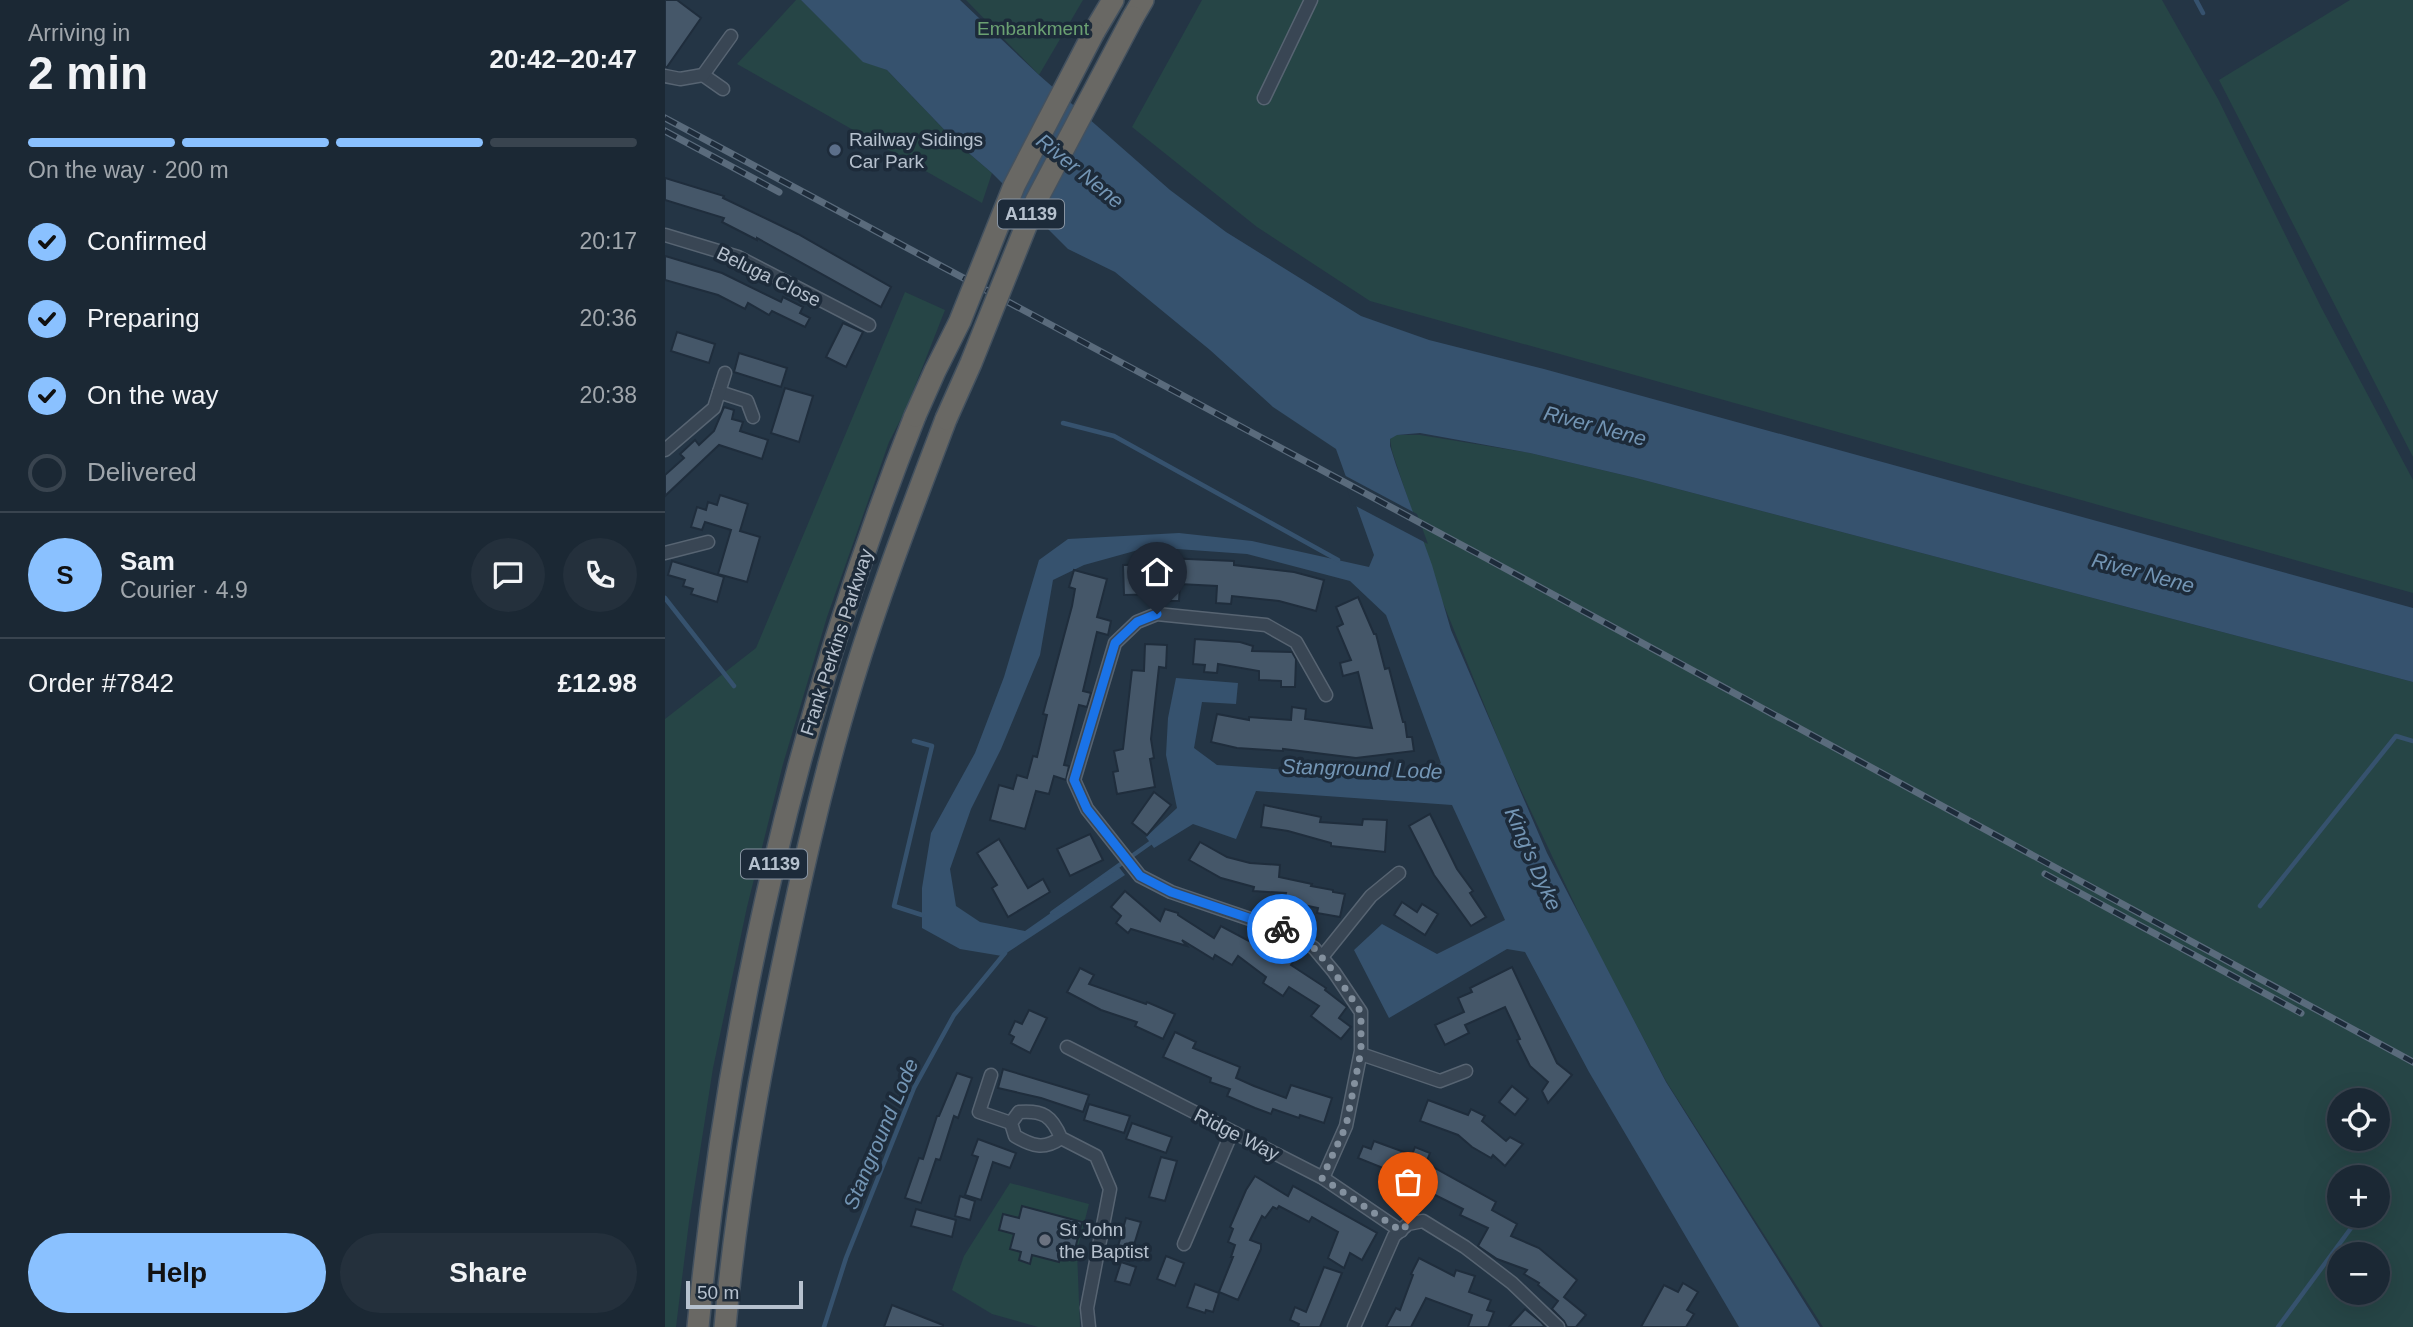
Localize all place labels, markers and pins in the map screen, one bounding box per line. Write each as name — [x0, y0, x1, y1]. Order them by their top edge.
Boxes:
place label: Railway Sidings Car Park — [849, 129, 983, 172]
marker: Railway Sidings Car Park — [827, 142, 843, 158]
pin — [1127, 542, 1187, 614]
pin — [1378, 1152, 1438, 1224]
place label: St John the Baptist — [1059, 1219, 1149, 1262]
marker: St John the Baptist — [1037, 1232, 1053, 1248]

